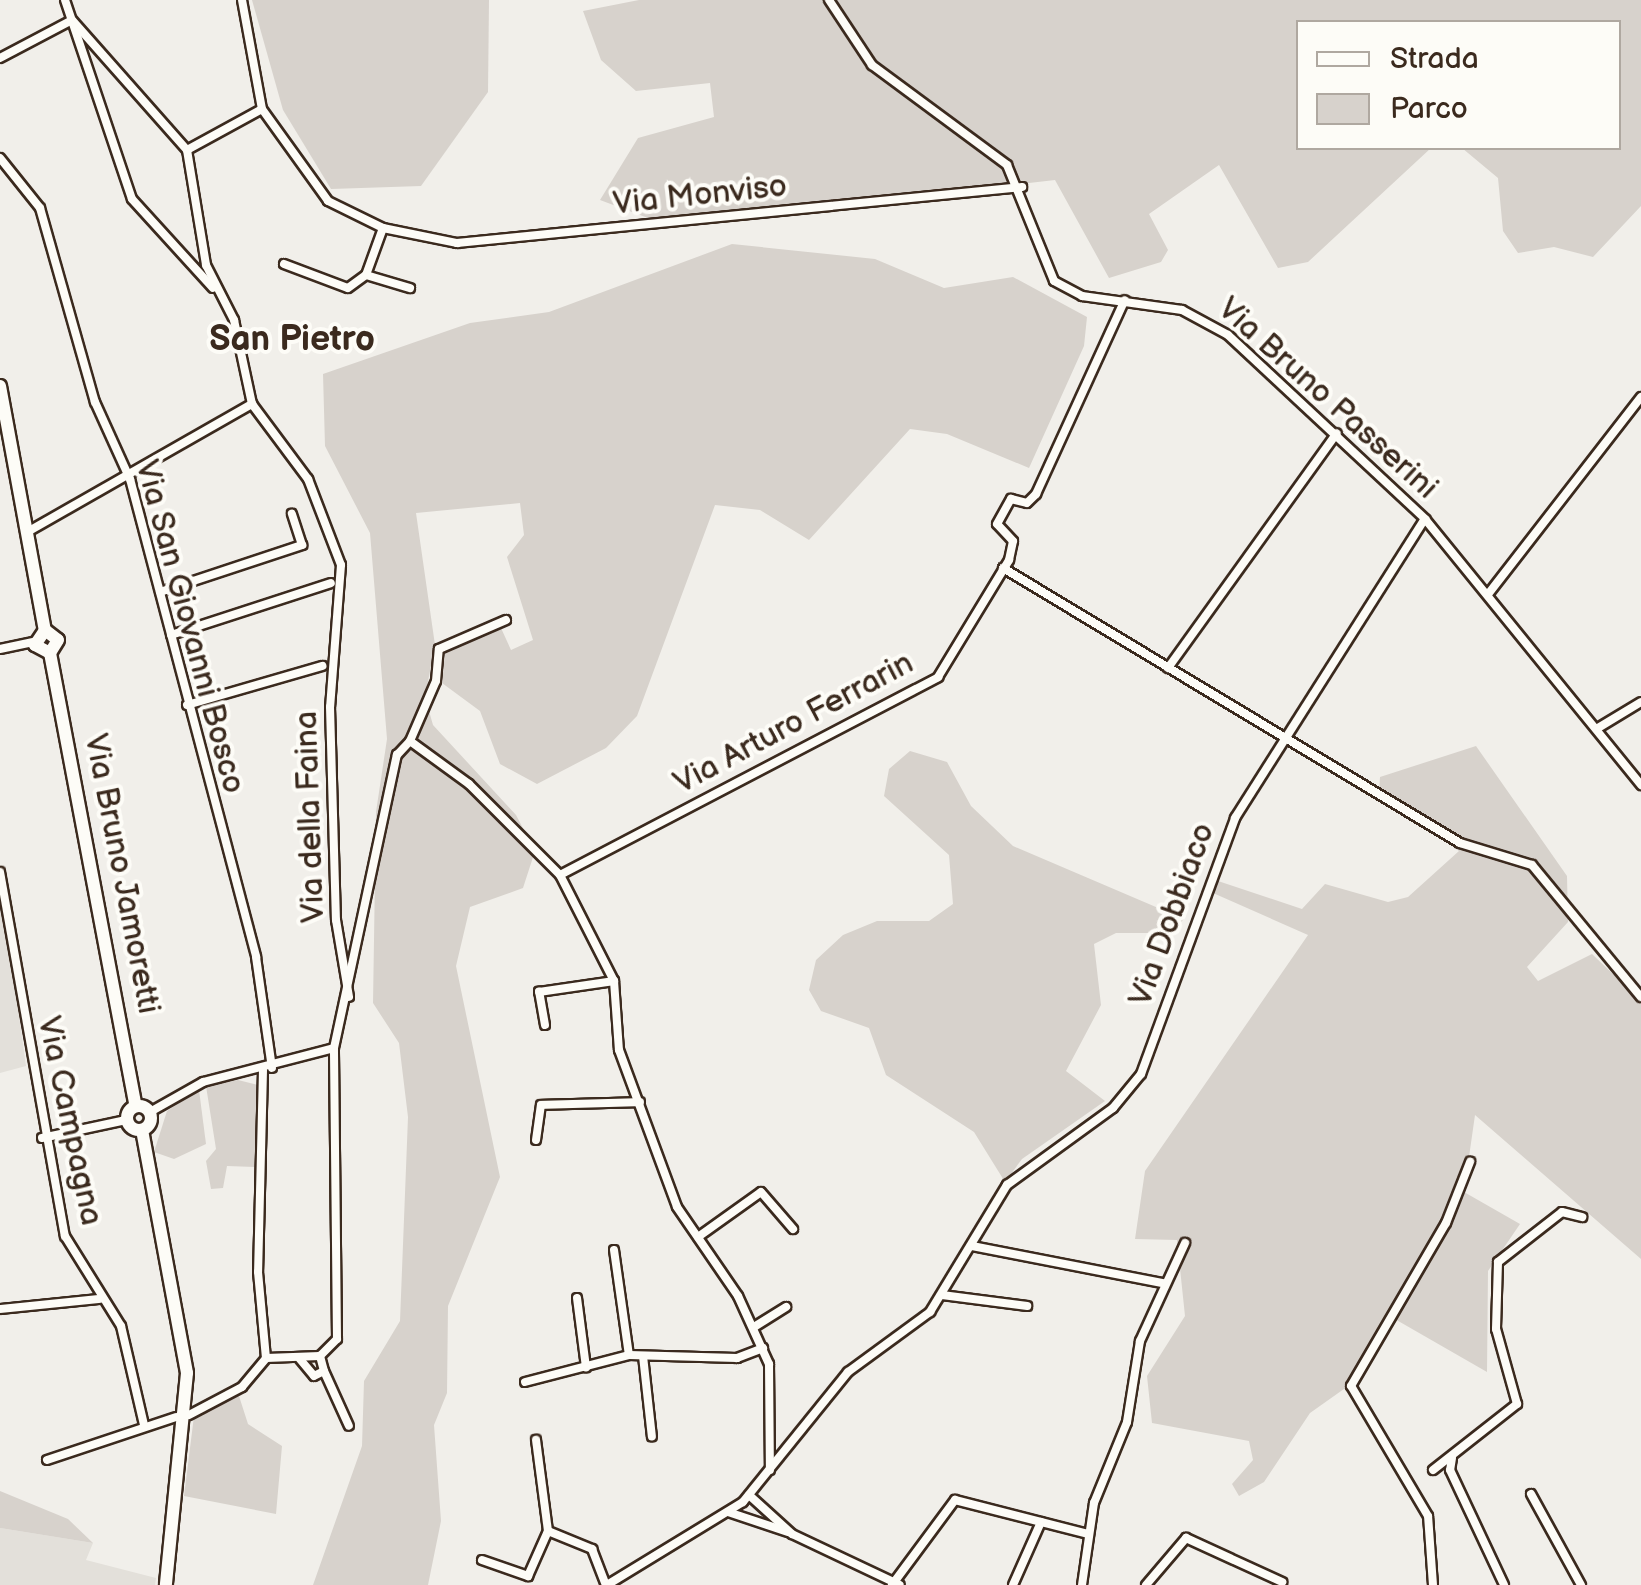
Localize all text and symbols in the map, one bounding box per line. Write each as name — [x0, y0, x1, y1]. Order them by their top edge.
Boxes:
legend — [1296, 20, 1621, 150]
text: Strada — [1390, 41, 1479, 77]
text: Parco — [1390, 91, 1468, 127]
street label: Via Monviso — [611, 168, 789, 224]
street label: Via Bruno Passerini — [1209, 290, 1445, 508]
district label: San Pietro — [209, 319, 375, 361]
street label: Via San Giovanni Bosco — [126, 456, 252, 798]
street label: Via Arturo Ferrarin — [668, 645, 920, 803]
street label: Via della Faina — [288, 710, 334, 924]
street label: Via Bruno Jamoretti — [75, 730, 167, 1018]
street label: Via Dobbiaco — [1122, 818, 1224, 1012]
street label: Via Campagna — [28, 1013, 110, 1229]

